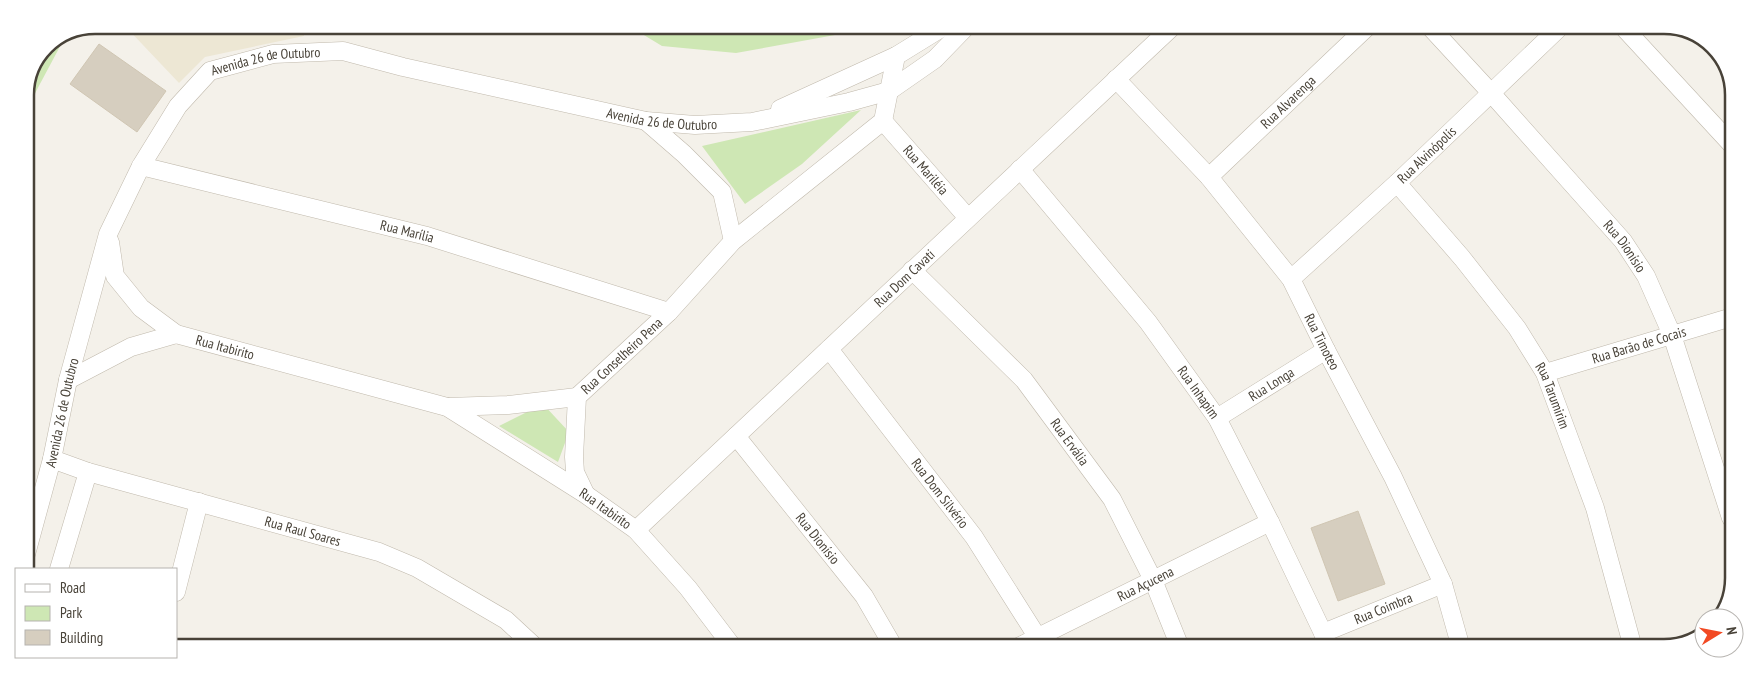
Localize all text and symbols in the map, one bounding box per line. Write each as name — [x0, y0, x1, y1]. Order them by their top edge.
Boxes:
street label: Avenida 26 de Outubro — [209, 43, 321, 79]
street label: Rua Alvarenga — [1257, 72, 1319, 132]
street label: Avenida 26 de Outubro — [605, 104, 718, 134]
street label: Rua Alvinópolis — [1393, 122, 1460, 187]
street label: Rua Mariléia — [899, 141, 953, 199]
street label: Rua Marília — [378, 216, 436, 247]
street label: Rua Dionísio — [1599, 216, 1650, 276]
street label: Rua Dom Cavati — [870, 245, 938, 311]
street label: Rua Timoteo — [1300, 310, 1344, 373]
street label: Rua Conselheiro Pena — [577, 314, 666, 398]
street label: Rua Barão de Cocais — [1590, 322, 1688, 367]
street label: Rua Itabirito — [194, 331, 256, 364]
street label: Avenida 26 de Outubro — [41, 356, 83, 469]
street label: Rua Tarumirim — [1531, 359, 1574, 431]
street label: Rua Inhapim — [1173, 362, 1224, 422]
street label: Rua Longa — [1245, 363, 1297, 405]
street label: Rua Ervália — [1046, 415, 1093, 469]
street label: Rua Dom Silvério — [908, 455, 973, 532]
street label: Rua Itabirito — [576, 484, 635, 533]
street label: Rua Dionísio — [792, 509, 844, 568]
street label: Rua Raul Soares — [263, 512, 343, 550]
street label: Rua Açucena — [1114, 562, 1177, 605]
legend — [15, 568, 178, 658]
text: Road — [60, 578, 86, 597]
street label: Rua Coimbra — [1351, 589, 1415, 628]
text: Park — [60, 603, 82, 622]
north arrow — [1694, 608, 1744, 658]
text: N — [1722, 625, 1741, 636]
text: Building — [60, 628, 103, 647]

